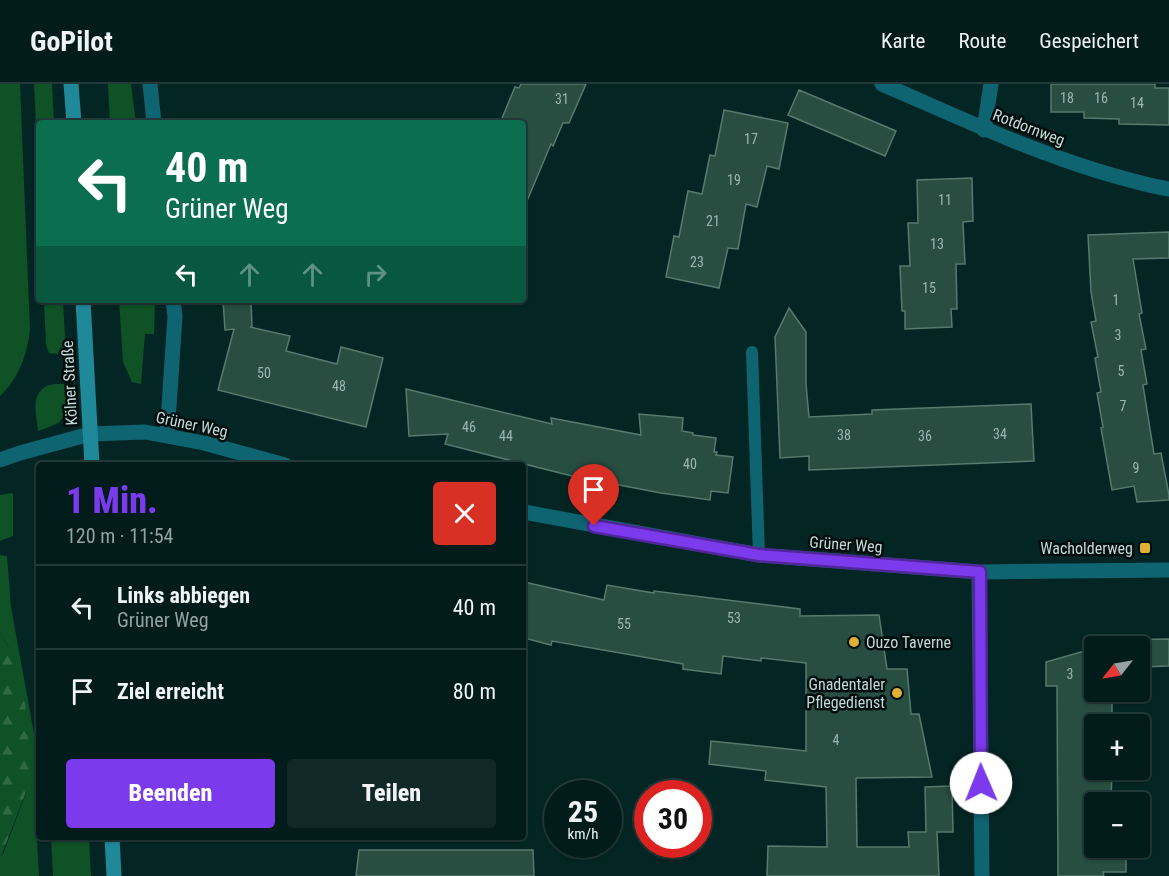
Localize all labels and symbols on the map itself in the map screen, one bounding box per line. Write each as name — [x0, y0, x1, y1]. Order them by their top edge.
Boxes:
house number: 18 — [1060, 90, 1074, 106]
house number: 16 — [1094, 90, 1108, 106]
house number: 31 — [555, 91, 569, 107]
house number: 14 — [1130, 95, 1144, 111]
street label: Rotdornweg — [990, 105, 1068, 150]
house number: 17 — [744, 131, 758, 147]
house number: 19 — [727, 172, 741, 188]
house number: 11 — [938, 192, 952, 208]
house number: 21 — [706, 213, 720, 229]
house number: 13 — [930, 236, 944, 252]
house number: 23 — [690, 254, 704, 270]
house number: 15 — [922, 280, 936, 296]
house number: 1 — [1113, 292, 1119, 308]
house number: 3 — [1115, 327, 1121, 343]
street label: Kölner Straße — [58, 340, 81, 426]
house number: 5 — [1118, 363, 1125, 379]
house number: 50 — [257, 365, 271, 381]
house number: 48 — [332, 378, 346, 394]
house number: 7 — [1120, 398, 1127, 414]
street label: Grüner Weg — [154, 408, 230, 441]
house number: 46 — [462, 419, 476, 435]
house number: 34 — [993, 426, 1007, 442]
house number: 38 — [837, 427, 851, 443]
house number: 44 — [499, 428, 513, 444]
house number: 36 — [918, 428, 932, 444]
house number: 40 — [683, 456, 697, 472]
house number: 9 — [1133, 460, 1139, 476]
pin — [568, 464, 619, 526]
street label: Grüner Weg — [809, 532, 883, 557]
place label: Wacholderweg — [1040, 539, 1133, 558]
marker: Wacholderweg — [1138, 541, 1152, 555]
house number: 53 — [727, 610, 741, 626]
house number: 55 — [617, 616, 631, 632]
place label: Ouzo Taverne — [866, 633, 951, 652]
marker: Ouzo Taverne — [847, 635, 861, 649]
north arrow — [1084, 636, 1150, 702]
house number: 3 — [1067, 666, 1073, 682]
place label: Gnadentaler Pflegedienst — [806, 675, 885, 712]
marker: Gnadentaler Pflegedienst — [890, 686, 904, 700]
house number: 4 — [833, 732, 840, 748]
position arrow — [949, 751, 1013, 815]
speed limit sign: 30 — [634, 780, 712, 858]

